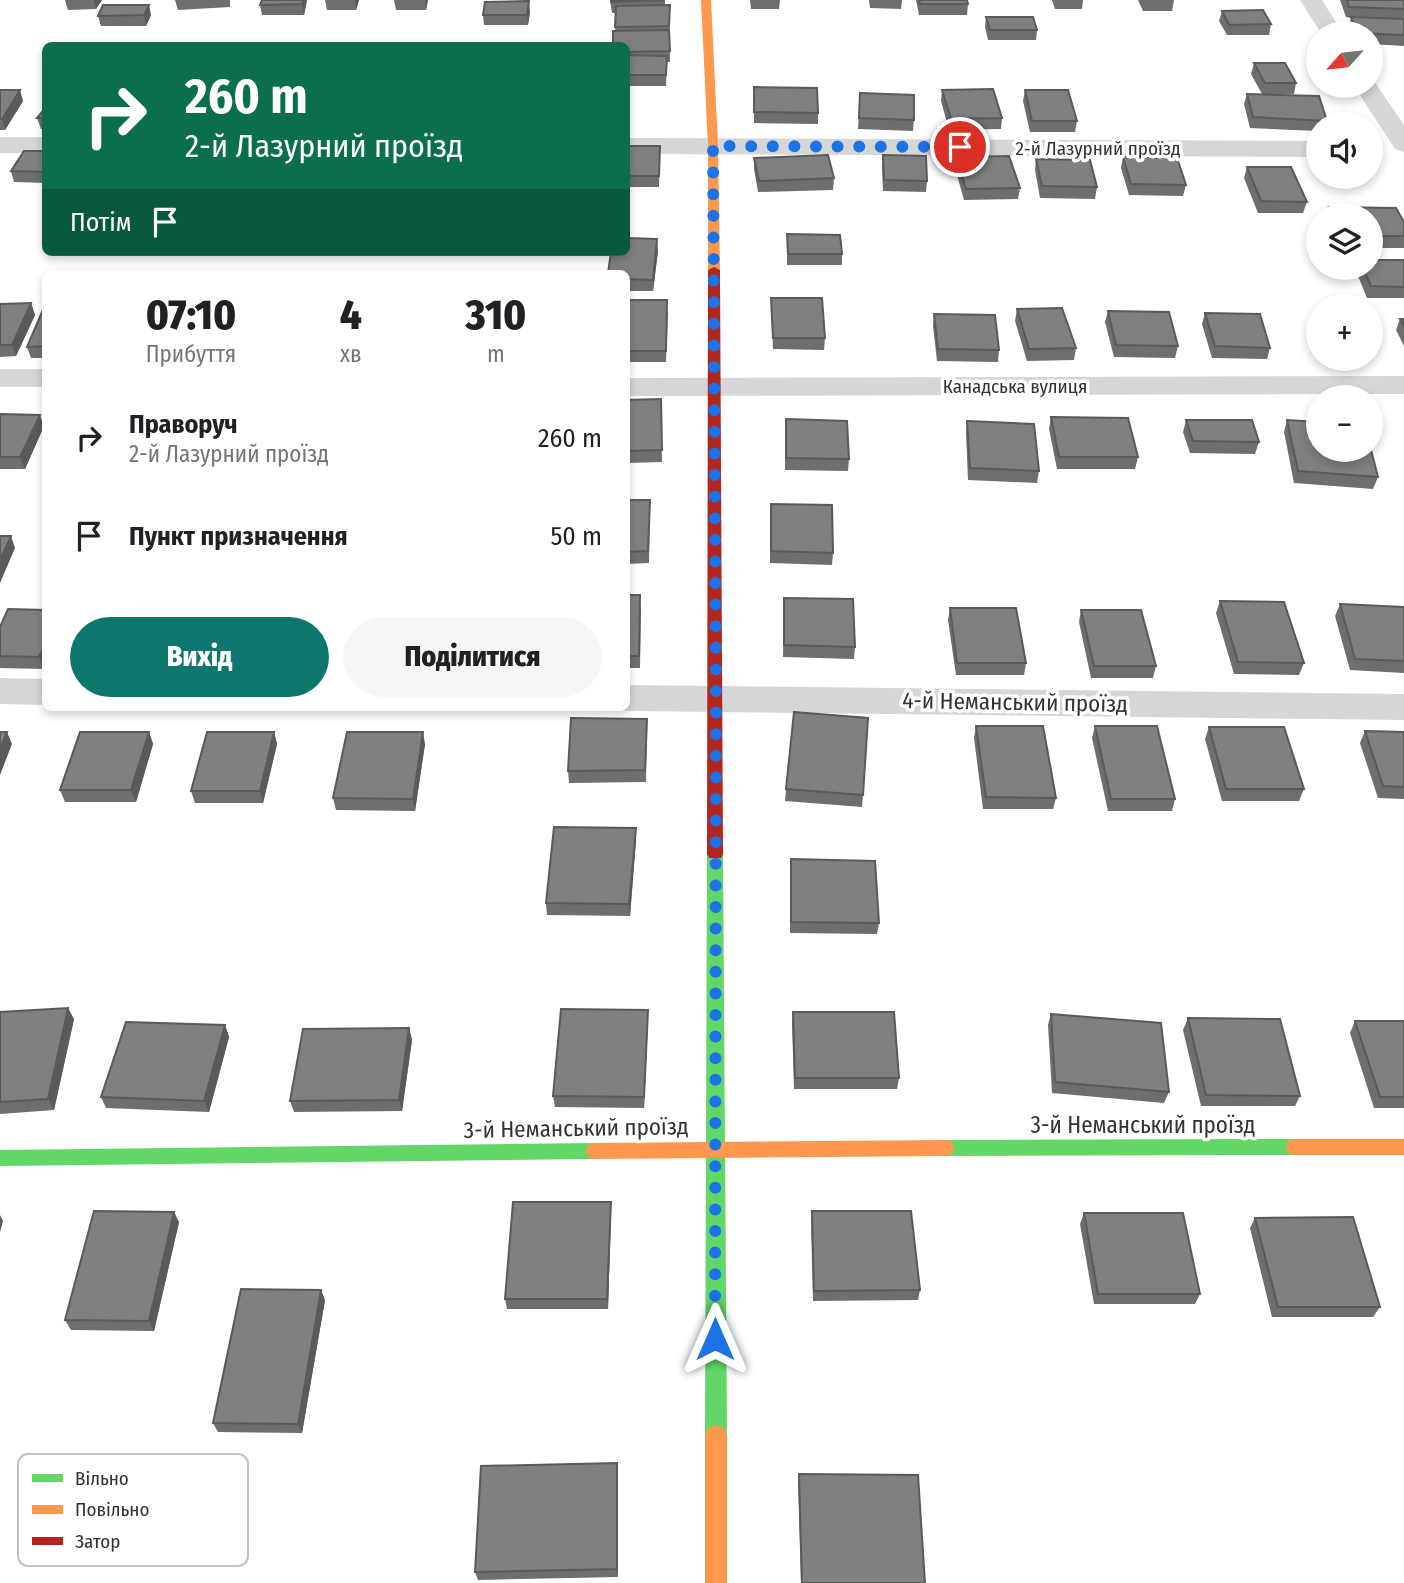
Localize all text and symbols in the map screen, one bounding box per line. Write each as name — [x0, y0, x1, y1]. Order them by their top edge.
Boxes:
north arrow — [1306, 21, 1382, 98]
map controls — [1306, 21, 1383, 462]
text: 260 m — [185, 67, 308, 126]
icon: right — [70, 70, 161, 161]
button: sound — [1306, 112, 1383, 189]
pin — [930, 117, 990, 177]
text: 2-й Лазурний проїзд — [185, 127, 463, 165]
icon: arrive — [941, 128, 979, 166]
street label: 2-й Лазурний проїзд — [1015, 137, 1181, 160]
icon: arrive — [146, 203, 184, 241]
button: layers — [1306, 203, 1383, 280]
text: Потім — [70, 207, 132, 238]
text: 07:10 — [146, 290, 236, 340]
text: 4 — [340, 290, 362, 340]
text: 310 — [466, 290, 526, 340]
button: + — [1306, 294, 1383, 371]
text: Прибуття — [146, 340, 236, 368]
text: хв — [340, 340, 362, 368]
text: m — [487, 340, 505, 368]
street label: Канадська вулиця — [943, 375, 1087, 398]
button: − — [1306, 385, 1383, 462]
text: Праворуч — [129, 409, 238, 440]
icon: right — [70, 419, 108, 457]
text: 260 m — [538, 423, 602, 454]
text: 2-й Лазурний проїзд — [129, 440, 329, 468]
icon: arrive — [70, 517, 108, 555]
text: Пункт призначення — [129, 521, 348, 552]
text: 50 m — [550, 521, 602, 552]
button: Вихід — [70, 617, 329, 697]
button: Поділитися — [343, 617, 602, 697]
street label: 4-й Неманський проїзд — [902, 686, 1128, 718]
street label: 3-й Неманський проїзд — [1031, 1111, 1255, 1139]
street label: 3-й Неманський проїзд — [463, 1112, 689, 1144]
position arrow — [678, 1302, 752, 1376]
legend — [18, 1454, 248, 1566]
text: Вільно — [75, 1467, 129, 1490]
text: Повільно — [75, 1498, 149, 1521]
text: Затор — [75, 1530, 120, 1553]

